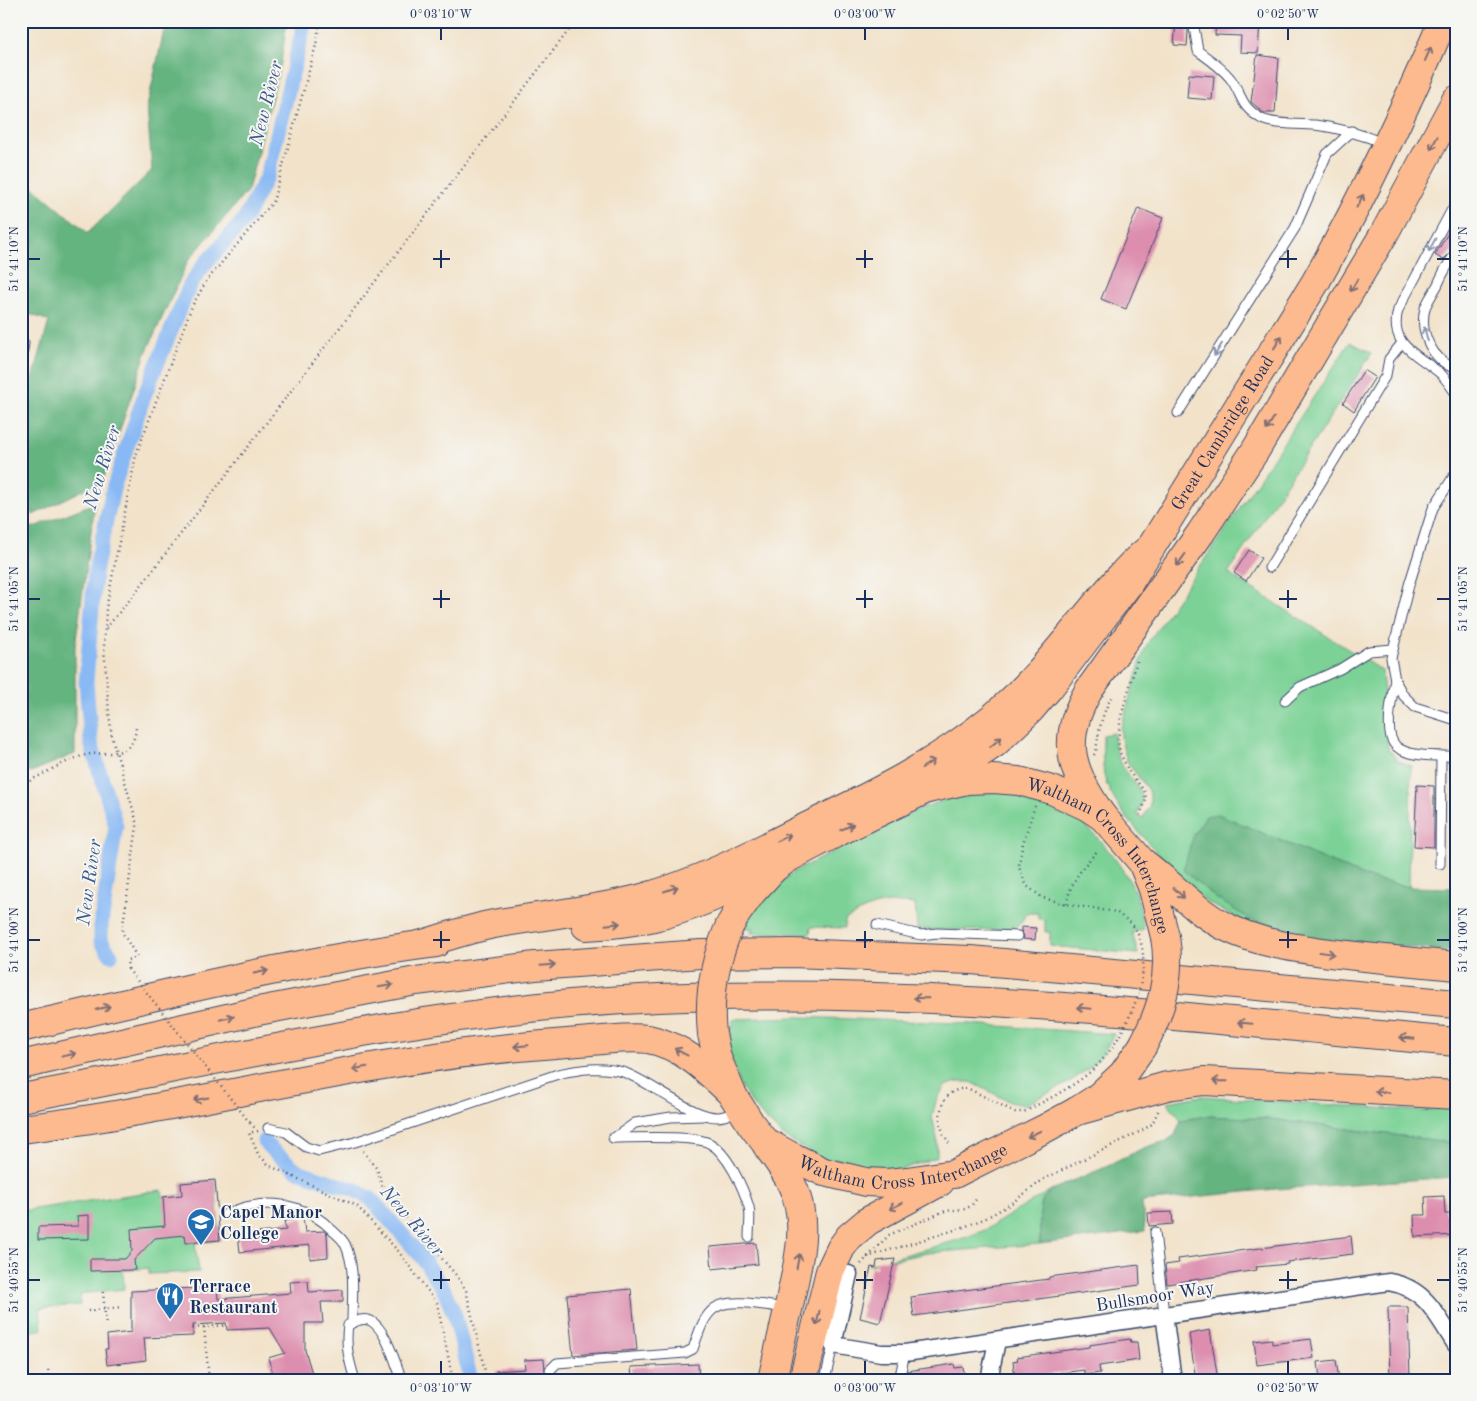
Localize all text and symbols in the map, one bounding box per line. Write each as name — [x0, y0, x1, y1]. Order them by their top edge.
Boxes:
text: 0°02'50"W — [1257, 8, 1319, 21]
text: 0°03'10"W — [410, 9, 472, 21]
text: 0°03'00"W — [834, 9, 896, 21]
one-way arrow — [1424, 47, 1434, 62]
water label: New River — [247, 58, 287, 149]
one-way arrow — [1428, 136, 1438, 150]
one-way arrow — [1355, 194, 1365, 209]
text: 51°41'10"N — [8, 226, 21, 292]
text: 51°41'10"N — [1457, 226, 1470, 292]
one-way arrow — [1427, 237, 1437, 252]
one-way arrow — [1349, 277, 1358, 292]
one-way arrow — [1420, 326, 1430, 342]
one-way arrow — [1274, 335, 1284, 349]
one-way arrow — [1212, 343, 1222, 357]
street label: Great Cambridge Road — [1168, 353, 1278, 514]
one-way arrow — [1265, 417, 1275, 431]
water label: New River — [81, 423, 125, 513]
one-way arrow — [1176, 553, 1186, 567]
text: 51°41'05"N — [8, 566, 21, 632]
text: 51°41'05"N — [1457, 566, 1470, 632]
one-way arrow — [989, 737, 1002, 748]
one-way arrow — [921, 758, 935, 768]
street label: Waltham Cross Interchange — [1024, 775, 1172, 936]
one-way arrow — [839, 822, 854, 832]
one-way arrow — [776, 833, 791, 842]
water label: New River — [75, 837, 106, 928]
one-way arrow — [663, 884, 678, 893]
one-way arrow — [1173, 887, 1186, 899]
text: 51°41'00"N — [8, 907, 21, 973]
text: 51°41'00"N — [1457, 907, 1470, 973]
one-way arrow — [604, 919, 620, 929]
one-way arrow — [1318, 948, 1334, 958]
one-way arrow — [539, 960, 555, 969]
one-way arrow — [253, 967, 269, 976]
one-way arrow — [378, 980, 394, 990]
one-way arrow — [914, 993, 930, 1002]
one-way arrow — [94, 1003, 110, 1012]
one-way arrow — [1076, 1004, 1092, 1013]
one-way arrow — [219, 1013, 235, 1022]
one-way arrow — [1238, 1018, 1254, 1028]
one-way arrow — [1400, 1033, 1416, 1043]
one-way arrow — [514, 1042, 530, 1051]
one-way arrow — [674, 1047, 689, 1056]
one-way arrow — [60, 1049, 76, 1059]
one-way arrow — [353, 1064, 369, 1074]
one-way arrow — [1212, 1077, 1228, 1086]
one-way arrow — [1374, 1087, 1390, 1096]
one-way arrow — [193, 1095, 209, 1105]
one-way arrow — [1027, 1130, 1042, 1139]
street label: Waltham Cross Interchange — [794, 1141, 1011, 1193]
water label: New River — [375, 1182, 447, 1261]
one-way arrow — [889, 1201, 904, 1211]
place label: Capel Manor College — [220, 1204, 322, 1243]
school or university icon: Capel Manor College — [186, 1207, 216, 1246]
text: 51°40'55"N — [8, 1247, 21, 1313]
text: 51°40'55"N — [1457, 1247, 1470, 1313]
one-way arrow — [794, 1253, 804, 1269]
place label: Terrace Restaurant — [189, 1278, 278, 1317]
street label: Bullsmoor Way — [1094, 1279, 1216, 1315]
restaurant icon: Terrace Restaurant — [155, 1281, 185, 1320]
one-way arrow — [813, 1310, 823, 1326]
text: 0°02'50"W — [1257, 1382, 1319, 1395]
text: 0°03'10"W — [410, 1383, 472, 1395]
text: 0°03'00"W — [834, 1383, 896, 1395]

